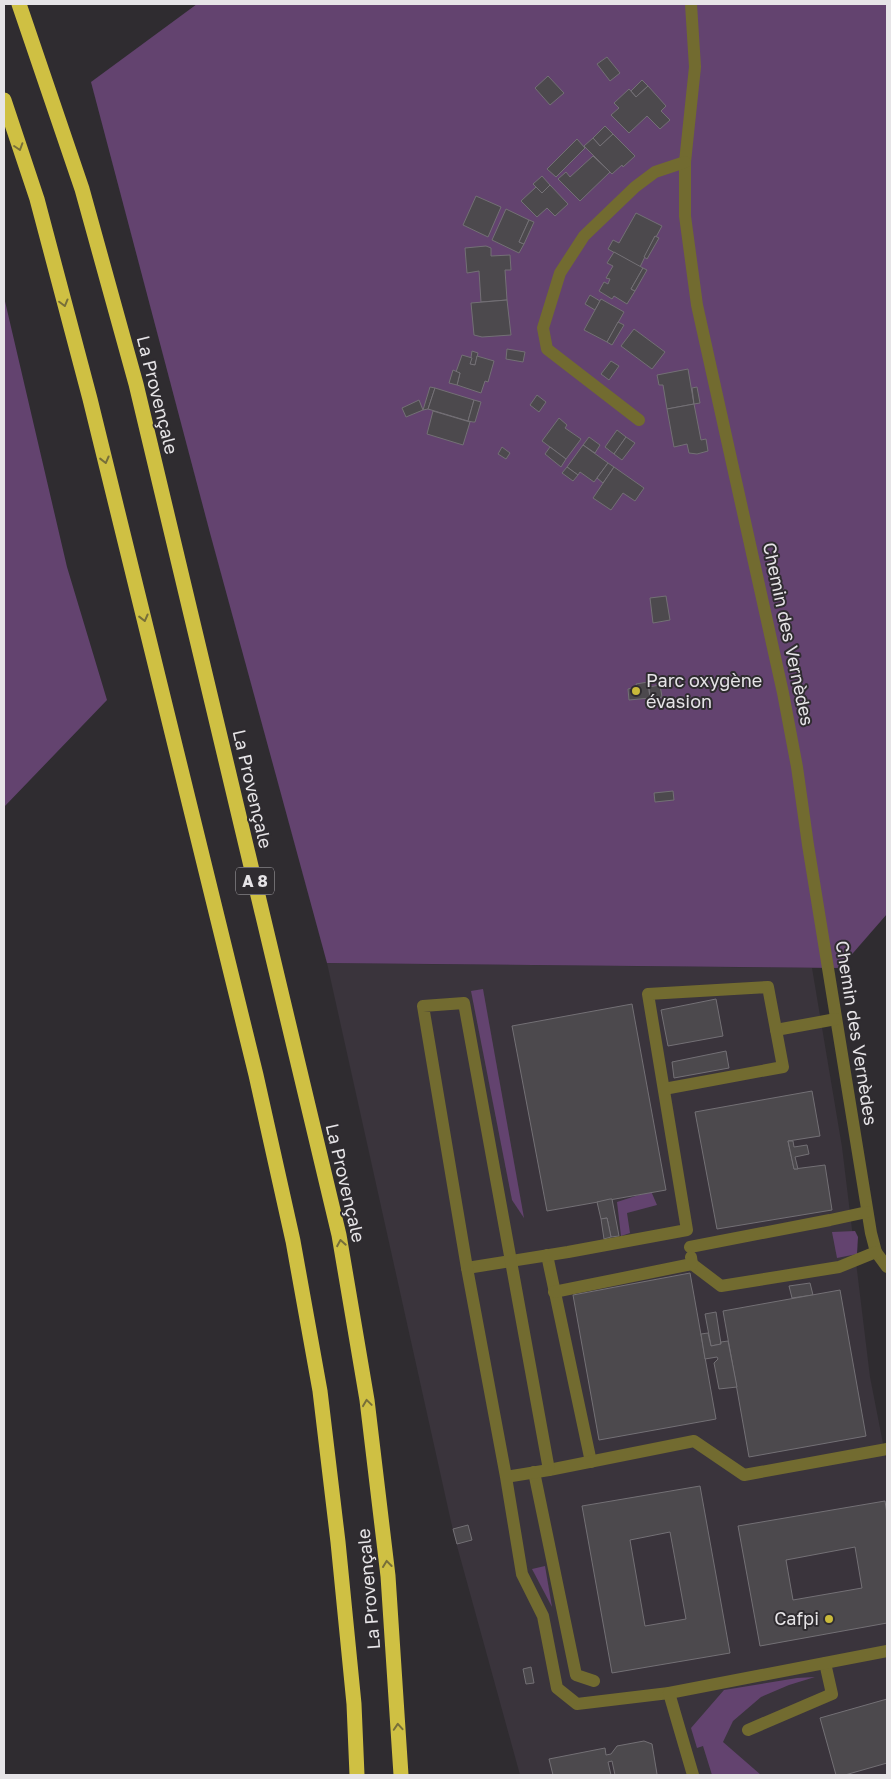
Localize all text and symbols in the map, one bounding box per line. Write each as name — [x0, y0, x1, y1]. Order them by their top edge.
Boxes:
one-way arrow — [13, 142, 23, 150]
one-way arrow — [59, 298, 69, 306]
street label: La Provençale — [133, 333, 183, 456]
one-way arrow — [99, 455, 110, 464]
street label: Chemin des Vernèdes — [759, 540, 819, 727]
one-way arrow — [138, 613, 149, 622]
place label: Parc oxygène évasion — [646, 669, 762, 712]
marker: Parc oxygène évasion — [630, 685, 642, 697]
street label: La Provençale — [229, 727, 277, 850]
road number: A 8 — [236, 868, 274, 894]
street label: Chemin des Vernèdes — [832, 939, 882, 1127]
street label: La Provençale — [322, 1121, 370, 1244]
one-way arrow — [336, 1238, 346, 1247]
one-way arrow — [362, 1399, 373, 1407]
street label: La Provençale — [352, 1528, 384, 1651]
one-way arrow — [382, 1560, 393, 1568]
place label: Cafpi — [774, 1607, 819, 1629]
marker: Cafpi — [823, 1613, 835, 1625]
one-way arrow — [392, 1722, 403, 1730]

